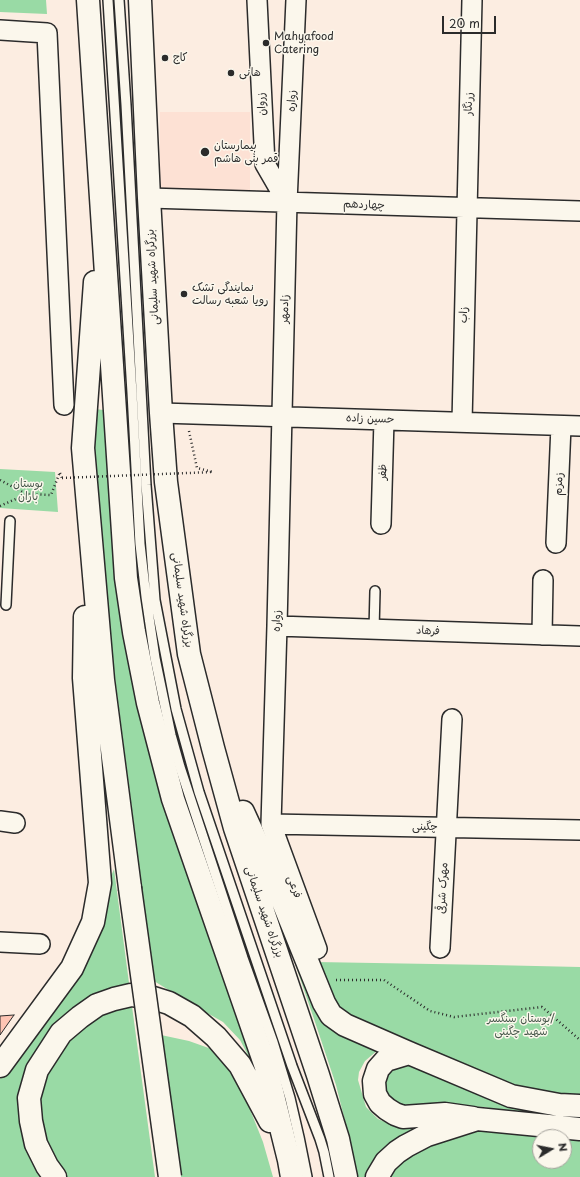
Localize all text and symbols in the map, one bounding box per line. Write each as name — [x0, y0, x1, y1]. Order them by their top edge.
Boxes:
scale bar — [444, 8, 498, 34]
text: 20 m — [449, 14, 480, 32]
place label: Mahyafood Catering — [274, 30, 334, 56]
marker: Mahyafood Catering — [261, 38, 271, 48]
place label: کاج — [173, 51, 187, 65]
marker: کاج — [160, 53, 170, 63]
place label: هانی — [239, 66, 261, 80]
marker: هانی — [226, 68, 236, 78]
street label: زواره — [285, 90, 299, 112]
street label: زروان — [255, 92, 269, 116]
street label: زرنگار — [462, 92, 476, 116]
place label: بیمارستان قمر بنی هاشم — [214, 139, 278, 165]
marker: بیمارستان قمر بنی هاشم — [199, 146, 211, 158]
street label: چهاردهم — [343, 198, 385, 212]
street label: بزرگراه شهید سلیمانی — [144, 229, 162, 325]
place label: نمایندگی تشک رویا شعبه رسالت — [192, 281, 268, 307]
marker: نمایندگی تشک رویا شعبه رسالت — [179, 289, 189, 299]
street label: زادمهر — [278, 294, 292, 324]
street label: زاب — [457, 307, 471, 323]
street label: حسین زاده — [346, 412, 394, 426]
street label: ظفر — [376, 464, 390, 480]
street label: زمزم — [552, 472, 566, 496]
park label: بوستان باران — [13, 477, 43, 503]
street label: بزرگراه شهید سلیمانی — [169, 552, 195, 648]
street label: زواره — [270, 610, 284, 632]
street label: فرهاد — [416, 624, 440, 638]
street label: چگینی — [412, 820, 438, 834]
street label: مهرک شرقی — [435, 862, 451, 914]
street label: بزرگراه شهید سلیمانی — [242, 864, 286, 960]
street label: فرعی — [284, 874, 304, 900]
park label: بوستان سنگسر/ شهید چگینی — [487, 1012, 555, 1038]
north arrow — [532, 1129, 572, 1169]
text: N — [554, 1141, 572, 1153]

